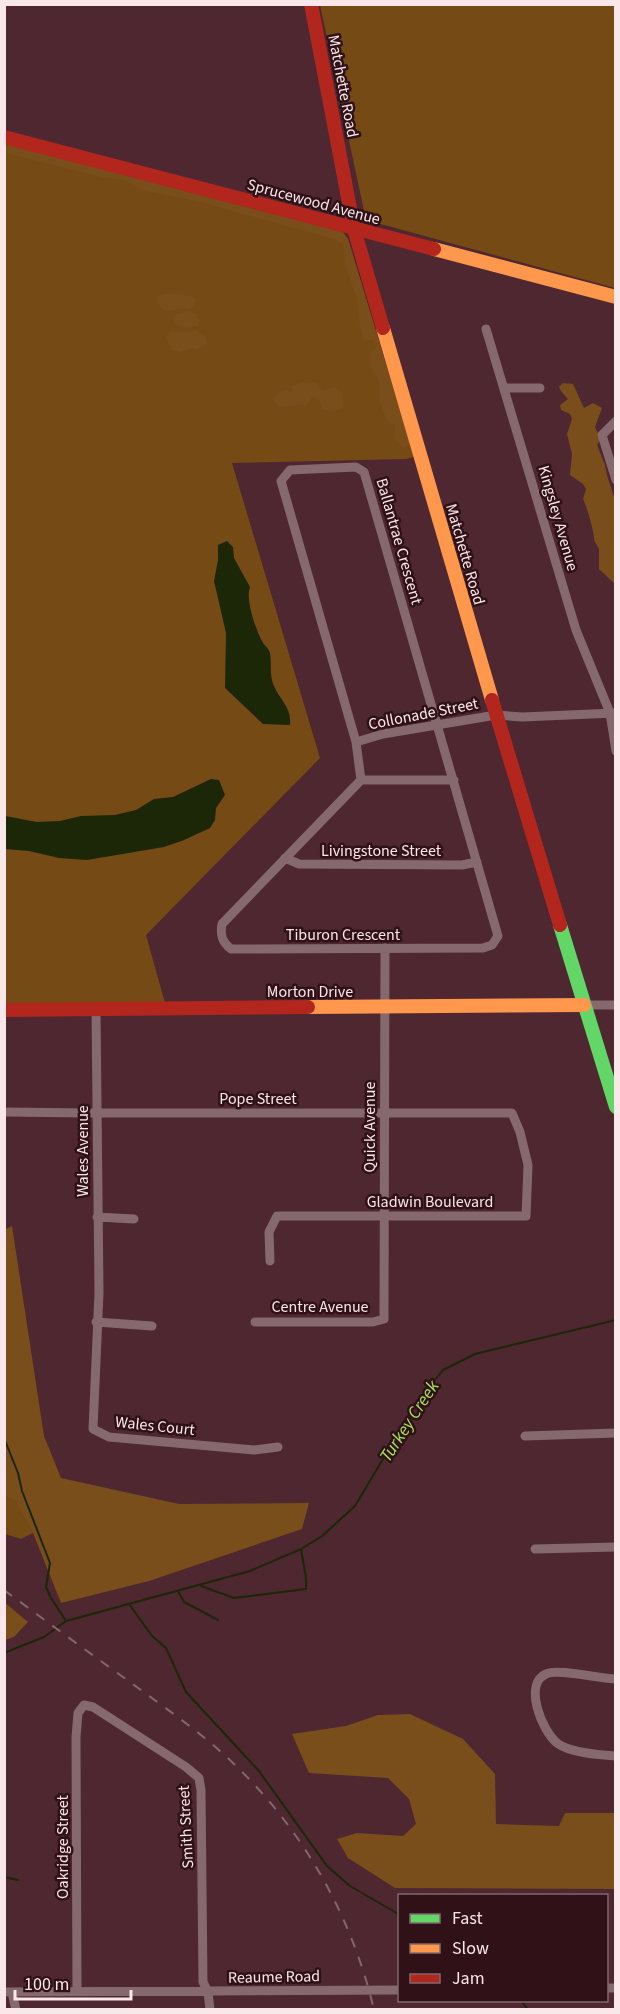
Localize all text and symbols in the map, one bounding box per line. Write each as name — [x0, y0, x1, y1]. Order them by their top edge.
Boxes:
street label: Matchette Road — [322, 33, 364, 139]
street label: Sprucewood Avenue — [245, 174, 383, 230]
street label: Kingsley Avenue — [532, 463, 584, 574]
street label: Ballantrae Crescent — [370, 476, 428, 608]
street label: Matchette Road — [440, 501, 490, 607]
street label: Collonade Street — [366, 692, 481, 735]
street label: Livingstone Street — [321, 840, 442, 862]
street label: Tiburon Crescent — [286, 924, 401, 946]
street label: Morton Drive — [267, 981, 353, 1003]
street label: Quick Avenue — [359, 1081, 381, 1173]
street label: Pope Street — [219, 1088, 297, 1110]
street label: Wales Avenue — [72, 1105, 94, 1197]
street label: Gladwin Boulevard — [367, 1191, 493, 1213]
street label: Centre Avenue — [271, 1296, 369, 1318]
water label: Turkey Creek — [374, 1375, 445, 1467]
street label: Wales Court — [114, 1411, 196, 1441]
street label: Smith Street — [173, 1784, 199, 1869]
street label: Oakridge Street — [52, 1794, 74, 1899]
legend — [398, 1894, 608, 2002]
text: Fast — [452, 1906, 483, 1931]
text: Slow — [452, 1936, 489, 1961]
scale bar — [15, 1963, 130, 2001]
street label: Reaume Road — [228, 1965, 320, 1989]
text: Jam — [452, 1966, 485, 1991]
text: 100 m — [24, 1972, 69, 1997]

